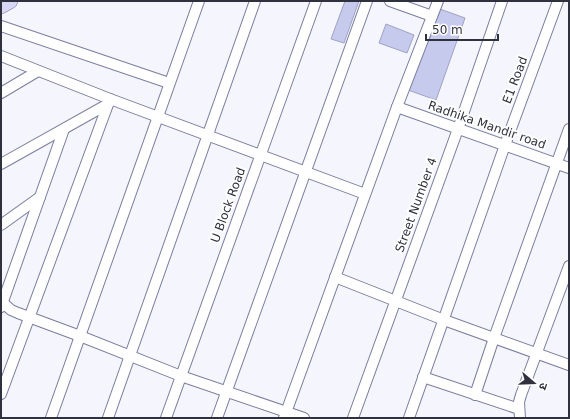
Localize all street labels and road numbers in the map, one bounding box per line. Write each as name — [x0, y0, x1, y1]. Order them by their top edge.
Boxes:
street label: E1 Road — [500, 55, 530, 105]
street label: Radhika Mandir road — [426, 98, 548, 152]
street label: Street Number 4 — [392, 156, 440, 254]
street label: U Block Road — [208, 165, 248, 245]

